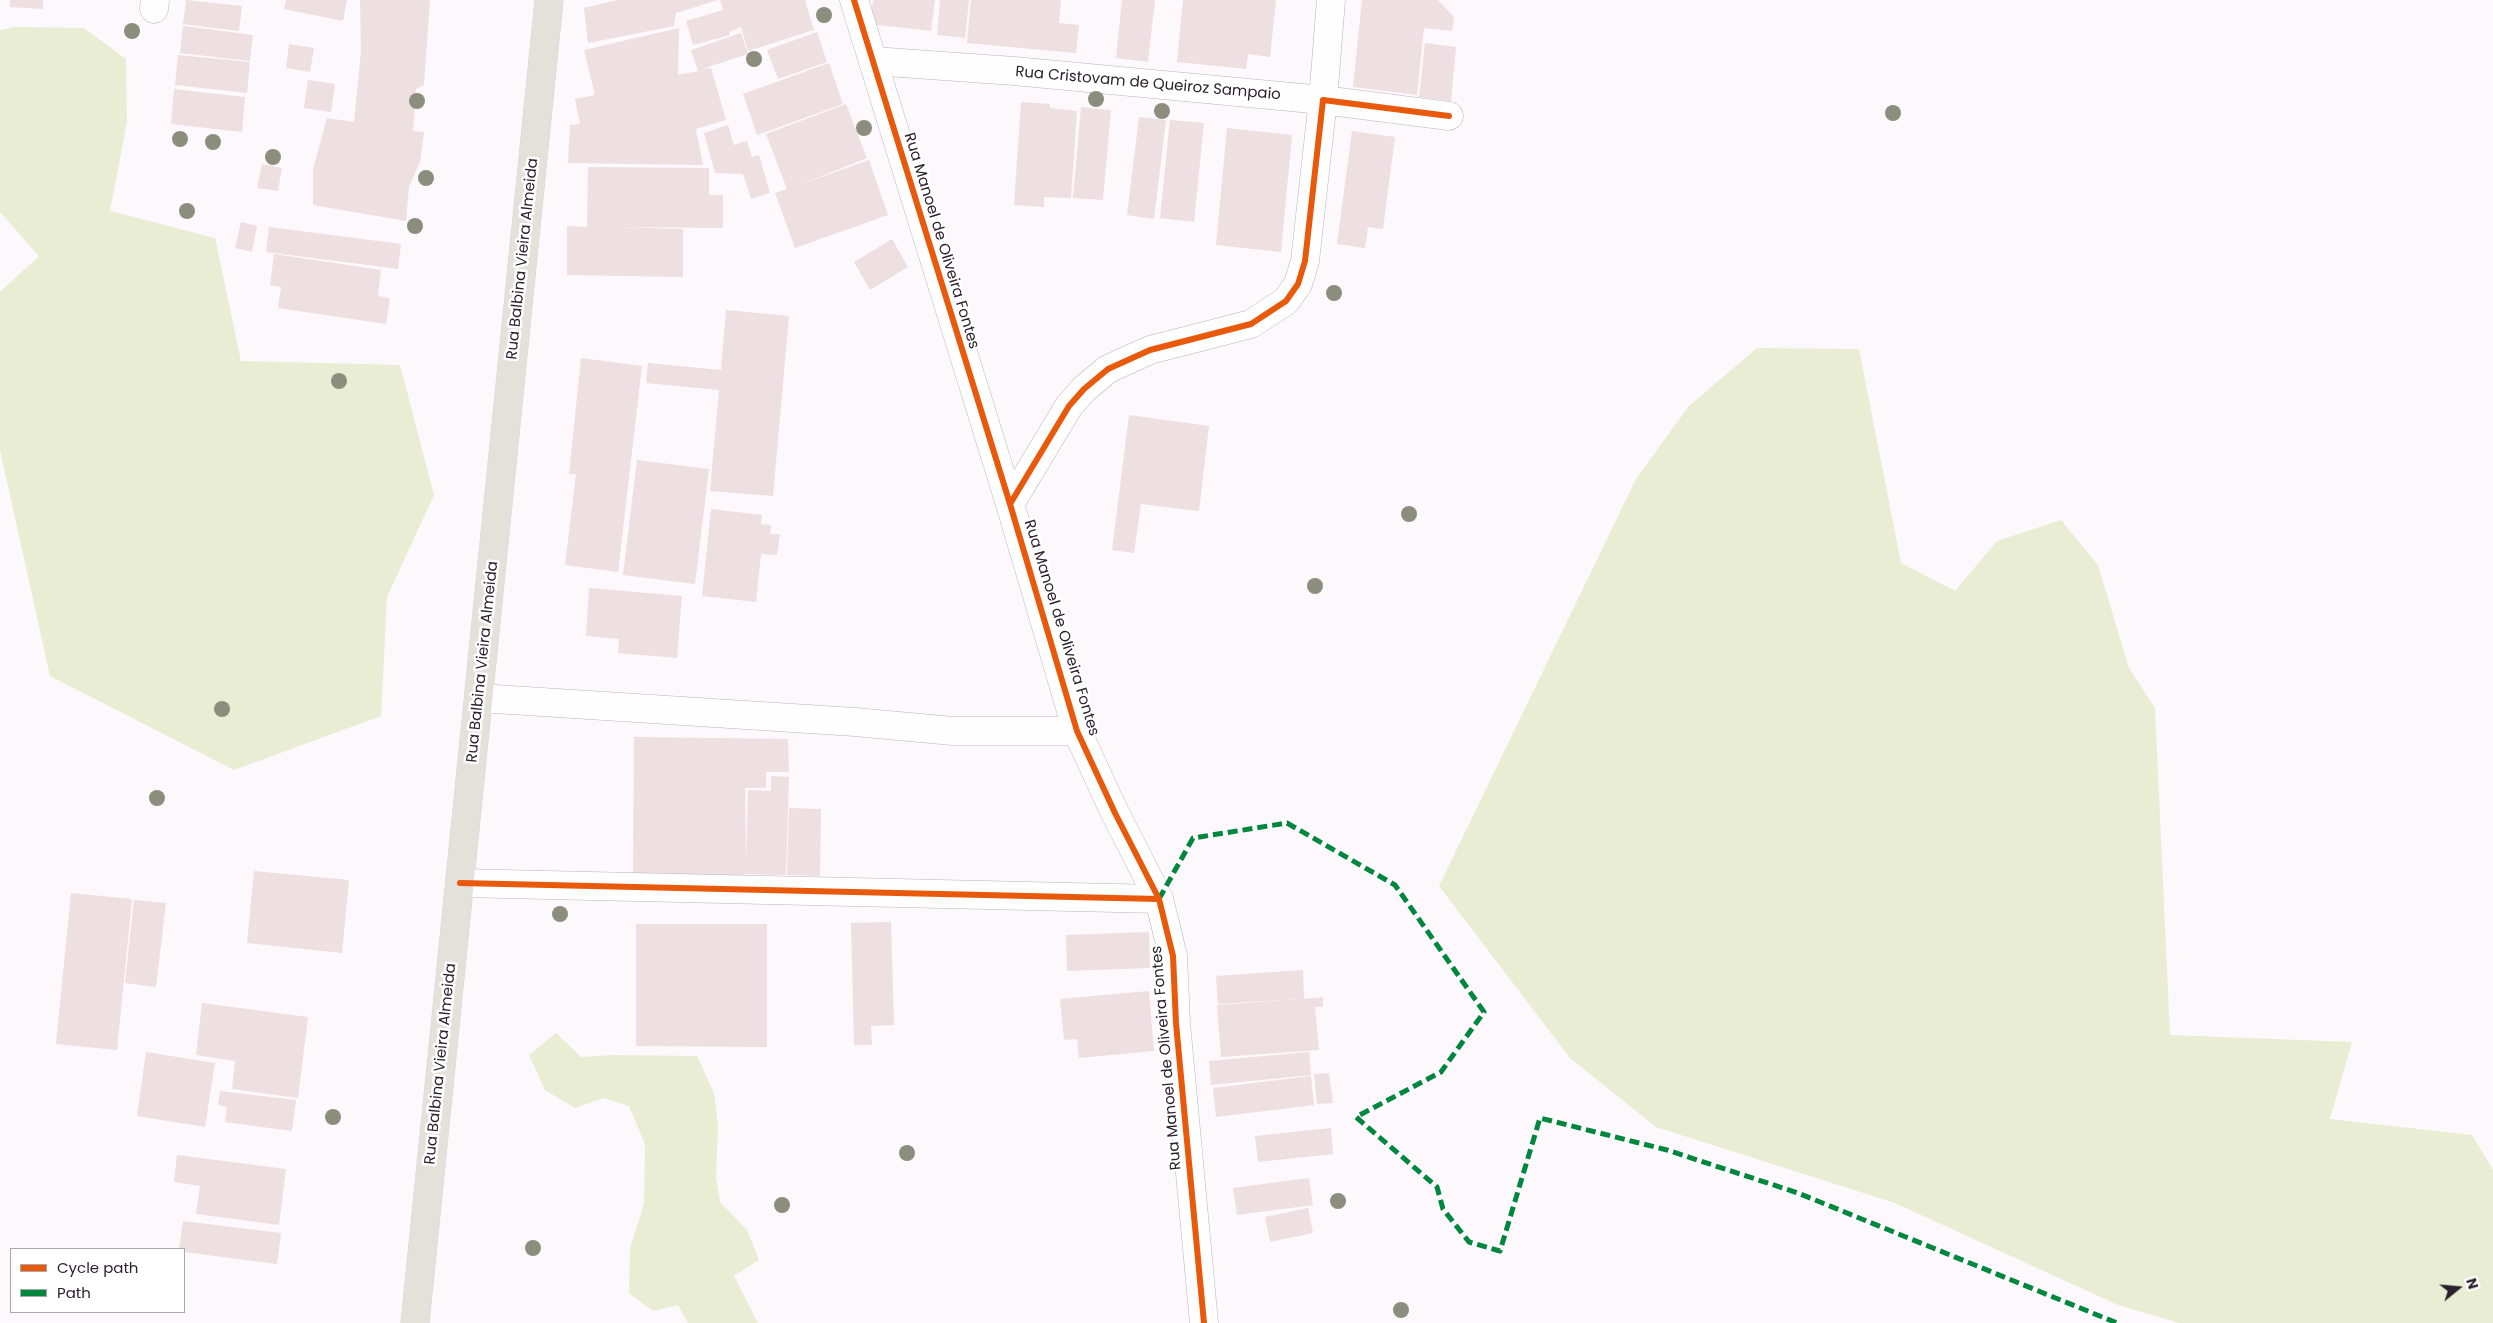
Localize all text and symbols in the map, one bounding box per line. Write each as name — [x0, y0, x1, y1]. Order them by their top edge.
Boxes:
street label: Rua Cristovam de Queiroz Sampaio — [1014, 63, 1282, 105]
street label: Rua Manoel de Oliveira Fontes — [899, 131, 983, 351]
street label: Rua Balbina Vieira Almeida — [503, 157, 543, 361]
street label: Rua Manoel de Oliveira Fontes — [1019, 518, 1103, 738]
street label: Rua Balbina Vieira Almeida — [463, 560, 503, 764]
street label: Rua Manoel de Oliveira Fontes — [1148, 945, 1186, 1171]
street label: Rua Balbina Vieira Almeida — [421, 962, 461, 1166]
legend — [10, 1248, 185, 1313]
text: Cycle path — [57, 1257, 138, 1278]
north arrow — [2433, 1263, 2483, 1313]
text: N — [2461, 1276, 2483, 1292]
text: Path — [57, 1282, 91, 1303]

